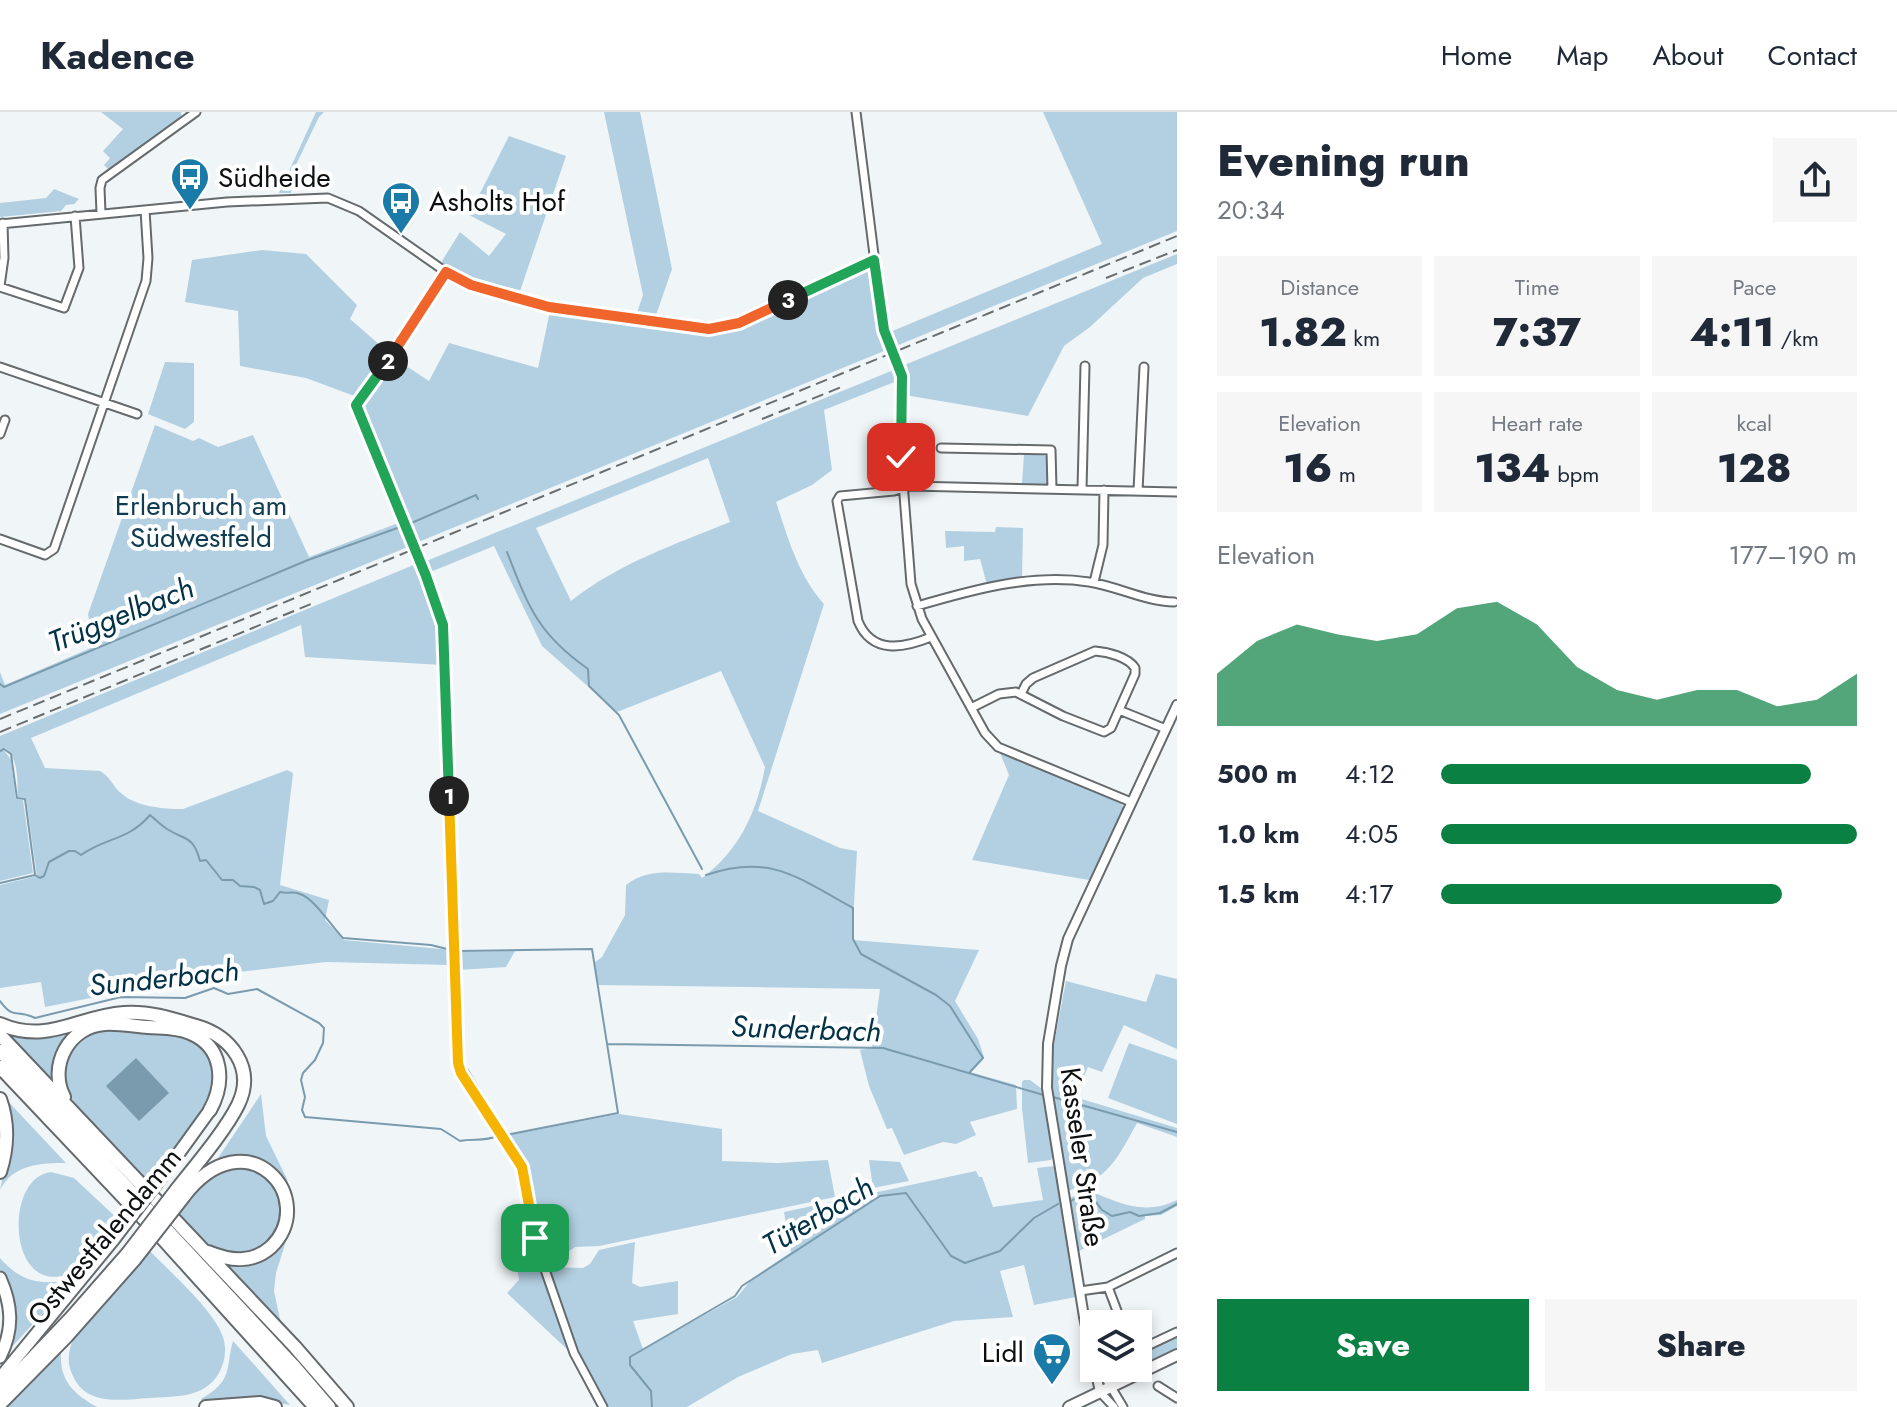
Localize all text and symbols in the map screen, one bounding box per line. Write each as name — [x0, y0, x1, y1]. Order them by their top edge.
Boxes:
text: Kadence — [40, 28, 195, 83]
text: Home — [1441, 35, 1512, 76]
text: Map — [1556, 35, 1608, 76]
text: About — [1652, 35, 1724, 76]
text: Contact — [1768, 35, 1857, 76]
text: Evening run — [1217, 129, 1470, 193]
button: share — [1773, 138, 1857, 222]
bus stop icon: Südheide — [169, 156, 211, 211]
place label: Südheide — [218, 157, 331, 198]
bus stop icon: Asholts Hof — [380, 180, 422, 235]
place label: Asholts Hof — [429, 181, 566, 222]
text: 20:34 — [1217, 191, 1285, 229]
text: Distance — [1280, 271, 1359, 303]
text: Time — [1515, 271, 1559, 303]
text: Pace — [1732, 271, 1776, 303]
pin: 3 — [768, 280, 808, 320]
text: 3 — [781, 284, 795, 316]
text: 1.82 — [1259, 303, 1347, 361]
text: 7:37 — [1493, 303, 1581, 361]
text: 4:11 — [1690, 303, 1774, 361]
text: km — [1347, 322, 1380, 354]
text: /km — [1774, 322, 1819, 354]
pin: 2 — [368, 341, 408, 381]
text: 2 — [381, 345, 395, 377]
text: Elevation — [1278, 407, 1361, 439]
text: Heart rate — [1491, 407, 1583, 439]
text: kcal — [1737, 407, 1772, 439]
pin — [867, 423, 935, 491]
icon: check — [879, 435, 923, 479]
text: 16 — [1283, 439, 1332, 497]
text: 134 — [1475, 439, 1551, 497]
text: 128 — [1717, 439, 1792, 497]
text: m — [1332, 458, 1356, 490]
text: bpm — [1551, 458, 1599, 490]
park label: Erlenbruch am Südwestfeld — [115, 485, 287, 558]
text: Elevation — [1217, 536, 1315, 574]
text: 177–190 m — [1728, 536, 1857, 574]
water label: Trüggelbach — [42, 566, 200, 663]
text: 500 m — [1217, 755, 1297, 793]
text: 4:12 — [1345, 755, 1394, 793]
pin: 1 — [429, 776, 469, 816]
text: 1 — [443, 780, 455, 812]
text: 1.0 km — [1217, 815, 1300, 853]
text: 4:05 — [1345, 815, 1398, 853]
text: 1.5 km — [1217, 875, 1300, 913]
text: 4:17 — [1345, 875, 1393, 913]
water label: Sunderbach — [87, 948, 241, 1007]
water label: Sunderbach — [730, 1004, 882, 1053]
street label: Kasseler Straße — [1050, 1065, 1115, 1249]
street label: Ostwestfalendamm — [18, 1138, 191, 1334]
water label: Tüterbach — [754, 1165, 882, 1266]
pin — [501, 1204, 569, 1272]
icon: arrive — [513, 1216, 557, 1260]
button: Save — [1217, 1299, 1529, 1391]
button: Share — [1545, 1299, 1857, 1391]
map controls — [1080, 1310, 1152, 1382]
button: layers — [1080, 1310, 1152, 1382]
supermarket icon: Lidl — [1031, 1331, 1073, 1386]
place label: Lidl — [982, 1332, 1024, 1373]

